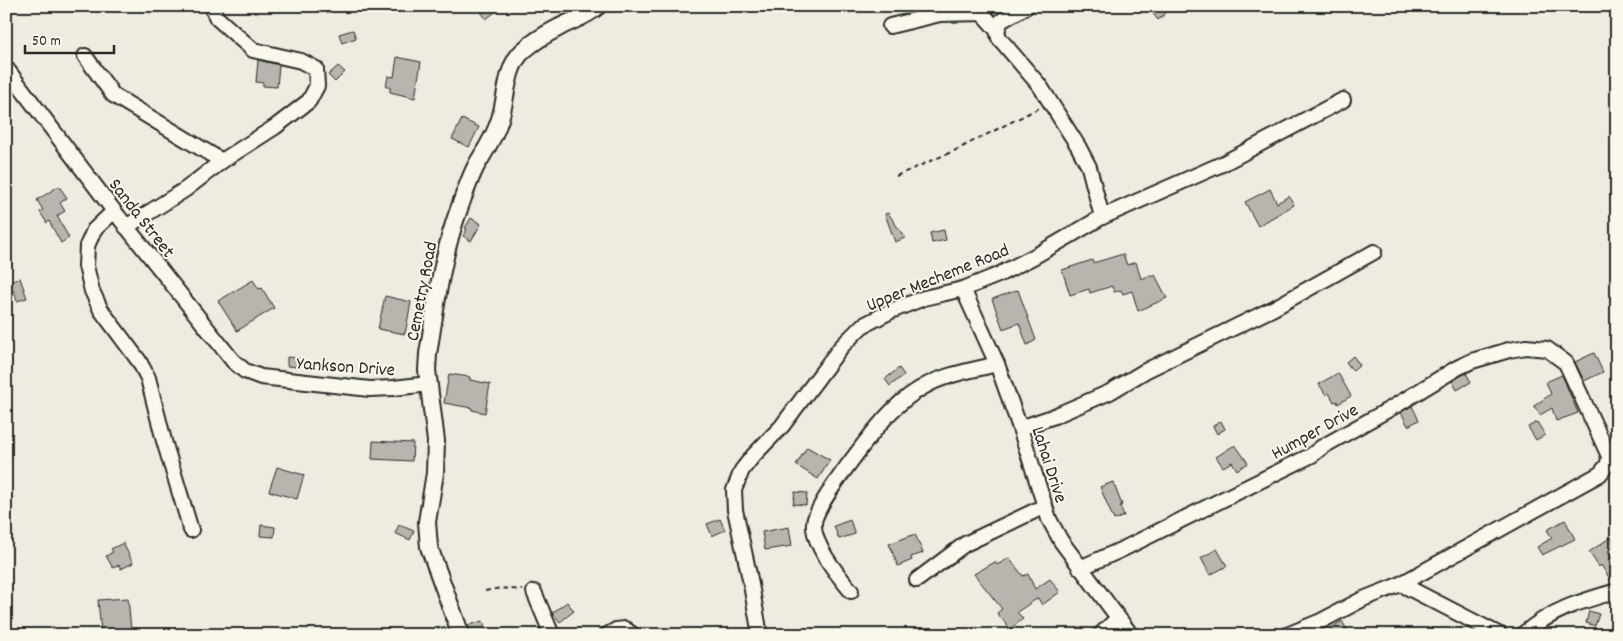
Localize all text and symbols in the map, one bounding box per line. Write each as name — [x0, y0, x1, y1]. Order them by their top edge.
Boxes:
scale bar — [25, 22, 114, 54]
text: 50 m — [32, 31, 61, 53]
street label: Sanda Street — [101, 174, 180, 265]
street label: Upper Mecheme Road — [863, 238, 1014, 320]
street label: Cemetry Road — [401, 240, 446, 344]
street label: Yankson Drive — [296, 352, 396, 385]
street label: Humper Drive — [1267, 398, 1364, 468]
street label: Lahai Drive — [1023, 423, 1073, 507]

